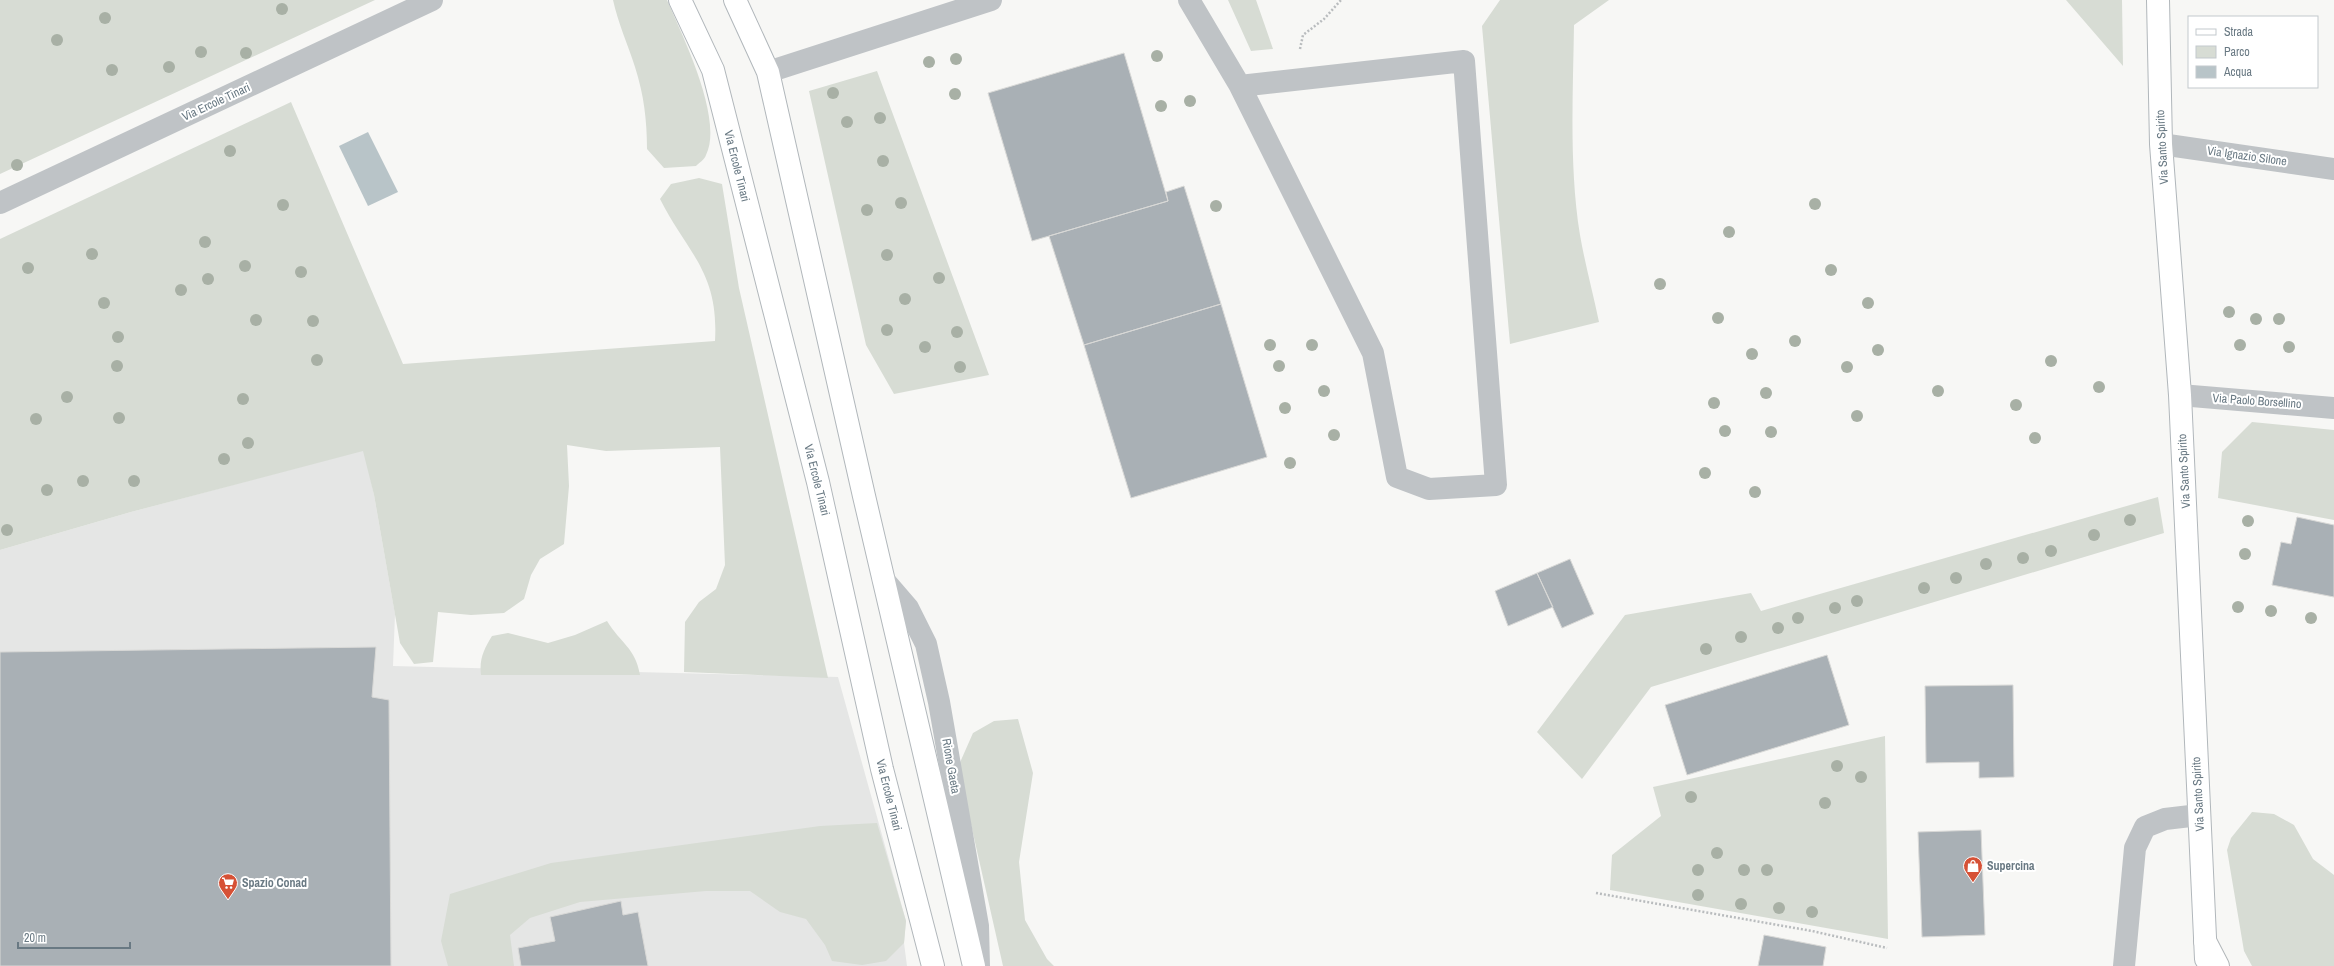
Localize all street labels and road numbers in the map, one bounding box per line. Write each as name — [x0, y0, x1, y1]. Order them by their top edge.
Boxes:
street label: Via Ercole Tinari — [179, 79, 253, 125]
street label: Via Santo Spirito — [2152, 109, 2172, 185]
street label: Via Ercole Tinari — [720, 129, 754, 203]
street label: Via Ignazio Silone — [2206, 142, 2288, 170]
street label: Via Paolo Borsellino — [2212, 390, 2302, 412]
street label: Via Santo Spirito — [2174, 433, 2194, 509]
street label: Via Ercole Tinari — [800, 443, 834, 517]
street label: Rione Gaeta — [938, 737, 964, 795]
street label: Via Santo Spirito — [2188, 756, 2208, 832]
street label: Via Ercole Tinari — [872, 758, 906, 832]

